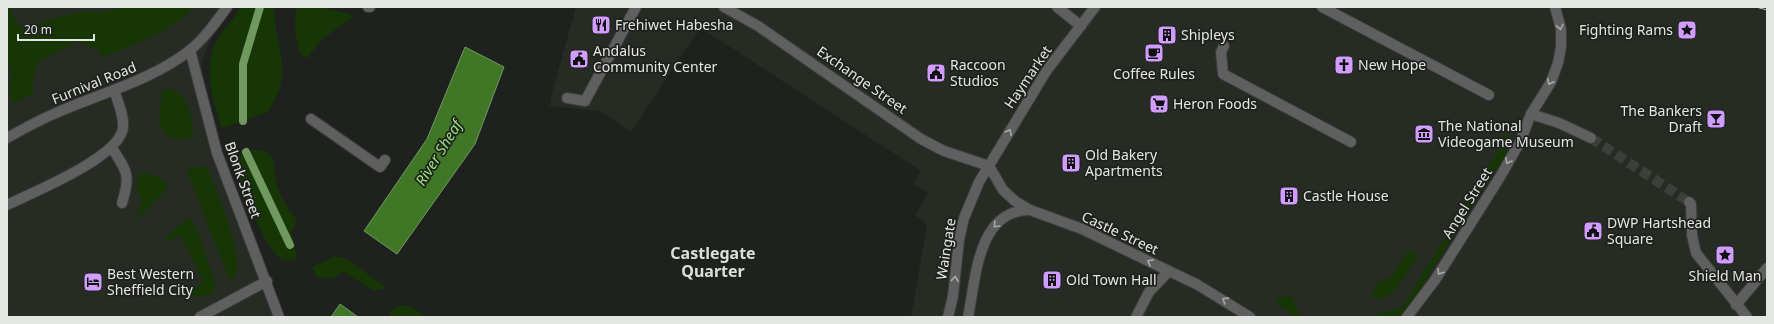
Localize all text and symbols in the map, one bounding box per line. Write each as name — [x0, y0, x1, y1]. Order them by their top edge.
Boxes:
restaurant icon: Frehiwet Habesha — [590, 14, 612, 36]
place label: Frehiwet Habesha — [615, 15, 733, 34]
scale bar — [18, 16, 94, 42]
place icon: Fighting Rams — [1676, 19, 1698, 41]
place label: Fighting Rams — [1579, 20, 1673, 39]
text: 20 m — [24, 21, 52, 38]
building icon: Shipleys — [1156, 24, 1178, 46]
one-way arrow — [1555, 24, 1564, 30]
place label: Shipleys — [1181, 25, 1235, 44]
place label: Andalus Community Center — [593, 41, 718, 76]
street label: Exchange Street — [813, 41, 911, 118]
street label: Haymarket — [999, 41, 1056, 112]
cafe icon: Coffee Rules — [1143, 42, 1165, 64]
public building icon: Andalus Community Center — [568, 48, 590, 70]
church icon: New Hope — [1333, 54, 1355, 76]
place label: Raccoon Studios — [950, 55, 1006, 90]
place label: New Hope — [1358, 55, 1426, 74]
street label: Furnival Road — [49, 57, 139, 108]
public building icon: Raccoon Studios — [925, 62, 947, 84]
place label: Coffee Rules — [1113, 64, 1195, 83]
one-way arrow — [1547, 78, 1555, 85]
supermarket icon: Heron Foods — [1148, 93, 1170, 115]
place label: Heron Foods — [1173, 94, 1257, 113]
place label: The Bankers Draft — [1621, 101, 1702, 136]
bar icon: The Bankers Draft — [1705, 108, 1727, 130]
water label: River Sheaf — [410, 114, 467, 189]
place label: The National Videogame Museum — [1438, 116, 1574, 151]
museum icon: The National Videogame Museum — [1413, 123, 1435, 145]
one-way arrow — [1004, 129, 1011, 136]
street label: Blonk Street — [221, 139, 266, 221]
place label: Old Bakery Apartments — [1085, 145, 1163, 180]
building icon: Old Bakery Apartments — [1060, 152, 1082, 174]
one-way arrow — [1506, 157, 1513, 164]
street label: Angel Street — [1437, 164, 1496, 242]
building icon: Castle House — [1278, 185, 1300, 207]
place label: Castle House — [1303, 186, 1389, 205]
street label: Castle Street — [1079, 206, 1162, 259]
place label: DWP Hartshead Square — [1607, 213, 1711, 248]
street label: Waingate — [931, 217, 960, 281]
one-way arrow — [993, 220, 1001, 228]
public building icon: DWP Hartshead Square — [1582, 220, 1604, 242]
district label: Castlegate Quarter — [670, 242, 756, 282]
place icon: Shield Man — [1714, 244, 1736, 266]
one-way arrow — [1147, 259, 1154, 267]
place label: Best Western Sheffield City — [107, 264, 194, 299]
place label: Shield Man — [1689, 266, 1761, 285]
one-way arrow — [1438, 268, 1445, 275]
building icon: Old Town Hall — [1041, 269, 1063, 291]
place label: Old Town Hall — [1066, 270, 1157, 289]
hotel icon: Best Western Sheffield City — [82, 271, 104, 293]
one-way arrow — [950, 276, 959, 282]
one-way arrow — [1222, 298, 1229, 305]

